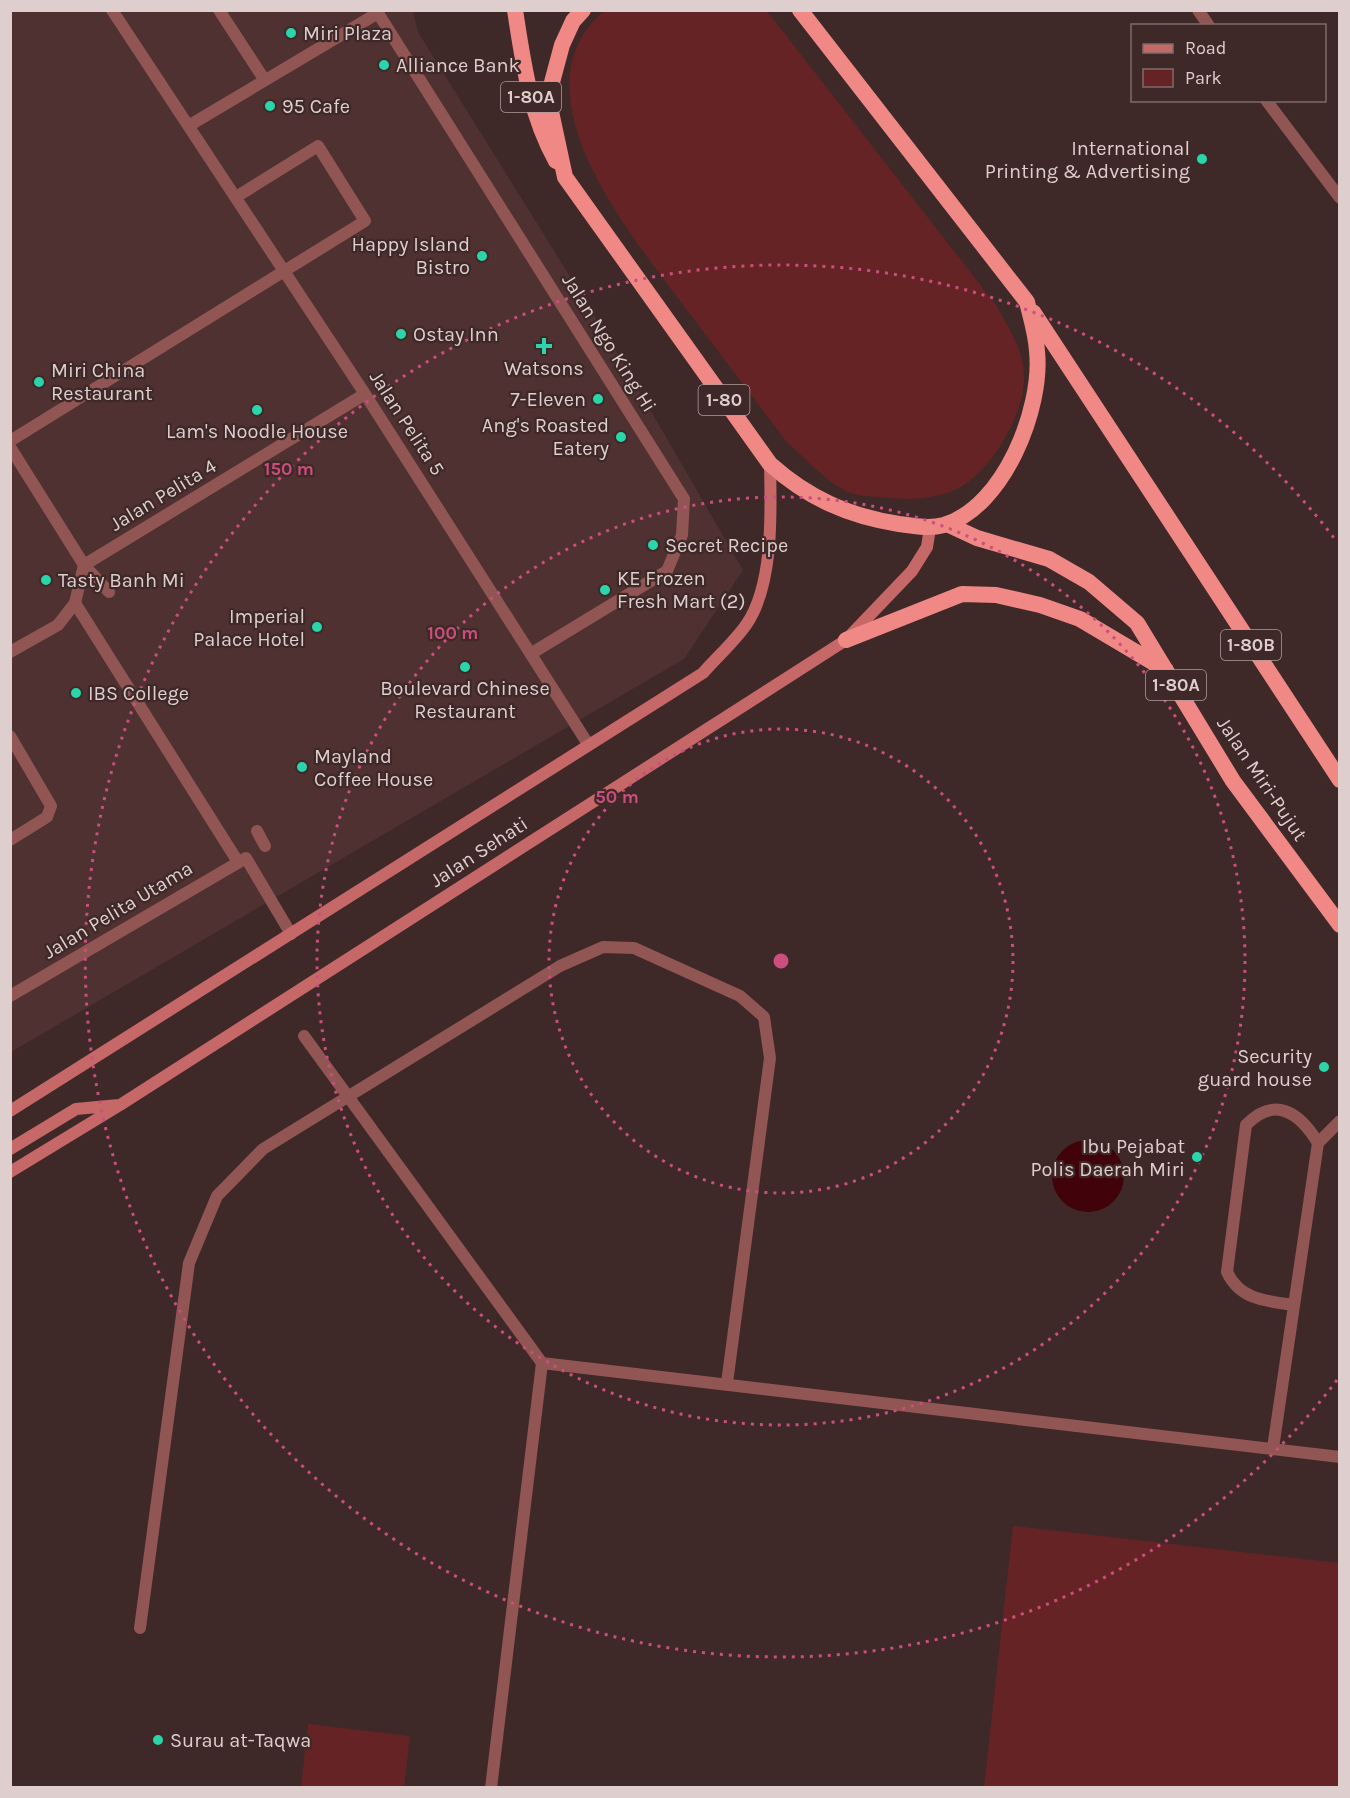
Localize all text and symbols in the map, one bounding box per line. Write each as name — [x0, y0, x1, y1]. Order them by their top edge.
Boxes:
place label: Miri Plaza — [303, 22, 392, 45]
legend — [1131, 24, 1326, 102]
marker: Miri Plaza — [284, 26, 298, 40]
text: Road — [1185, 37, 1226, 59]
place label: Alliance Bank — [396, 54, 520, 77]
marker: Alliance Bank — [377, 58, 391, 72]
text: Park — [1185, 67, 1222, 89]
road number: 1-80A — [501, 82, 561, 112]
place label: 95 Cafe — [282, 95, 350, 118]
marker: 95 Cafe — [263, 99, 277, 113]
place label: International Printing & Advertising — [985, 137, 1190, 183]
marker: International Printing & Advertising — [1195, 152, 1209, 166]
place label: Happy Island Bistro — [352, 233, 470, 279]
marker: Happy Island Bistro — [475, 249, 489, 263]
street label: Jalan Ngo King Hi — [557, 270, 661, 416]
place label: Ostay Inn — [413, 323, 499, 346]
marker: Ostay Inn — [394, 327, 408, 341]
marker: Watsons — [537, 339, 551, 353]
place label: Watsons — [504, 357, 584, 380]
place label: Miri China Restaurant — [51, 359, 153, 405]
street label: Jalan Pelita 5 — [365, 366, 449, 480]
marker: Miri China Restaurant — [32, 375, 46, 389]
road number: 1-80 — [698, 385, 750, 415]
place label: 7-Eleven — [510, 388, 586, 411]
marker: 7-Eleven — [591, 392, 605, 406]
marker: Lam's Noodle House — [250, 403, 264, 417]
place label: Ang's Roasted Eatery — [482, 414, 609, 460]
place label: Lam's Noodle House — [166, 420, 348, 443]
marker: Ang's Roasted Eatery — [614, 430, 628, 444]
street label: Jalan Pelita 4 — [106, 454, 220, 536]
text: 150 m — [264, 458, 314, 480]
place label: Secret Recipe — [665, 534, 788, 557]
marker: Secret Recipe — [646, 538, 660, 552]
place label: KE Frozen Fresh Mart (2) — [617, 567, 746, 613]
place label: Tasty Banh Mi — [58, 569, 185, 592]
marker: Tasty Banh Mi — [39, 573, 53, 587]
marker: KE Frozen Fresh Mart (2) — [598, 583, 612, 597]
place label: Imperial Palace Hotel — [193, 605, 305, 651]
marker: Imperial Palace Hotel — [310, 620, 324, 634]
text: 100 m — [428, 622, 478, 644]
road number: 1-80B — [1221, 630, 1281, 660]
marker: Boulevard Chinese Restaurant — [458, 660, 472, 674]
road number: 1-80A — [1146, 670, 1206, 700]
place label: Boulevard Chinese Restaurant — [380, 677, 550, 723]
place label: IBS College — [88, 682, 189, 705]
marker: IBS College — [69, 686, 83, 700]
street label: Jalan Miri-Pujut — [1212, 713, 1312, 846]
place label: Mayland Coffee House — [314, 745, 433, 791]
marker: Mayland Coffee House — [295, 760, 309, 774]
text: 50 m — [595, 786, 639, 808]
street label: Jalan Sehati — [426, 812, 532, 892]
street label: Jalan Pelita Utama — [39, 856, 197, 964]
centre of rings — [771, 951, 791, 971]
place label: Security guard house — [1198, 1045, 1312, 1091]
marker: Security guard house — [1317, 1060, 1331, 1074]
place label: Ibu Pejabat Polis Daerah Miri — [1031, 1135, 1185, 1181]
marker: Ibu Pejabat Polis Daerah Miri — [1190, 1150, 1204, 1164]
place label: Surau at-Taqwa — [170, 1729, 311, 1752]
marker: Surau at-Taqwa — [151, 1733, 165, 1747]

